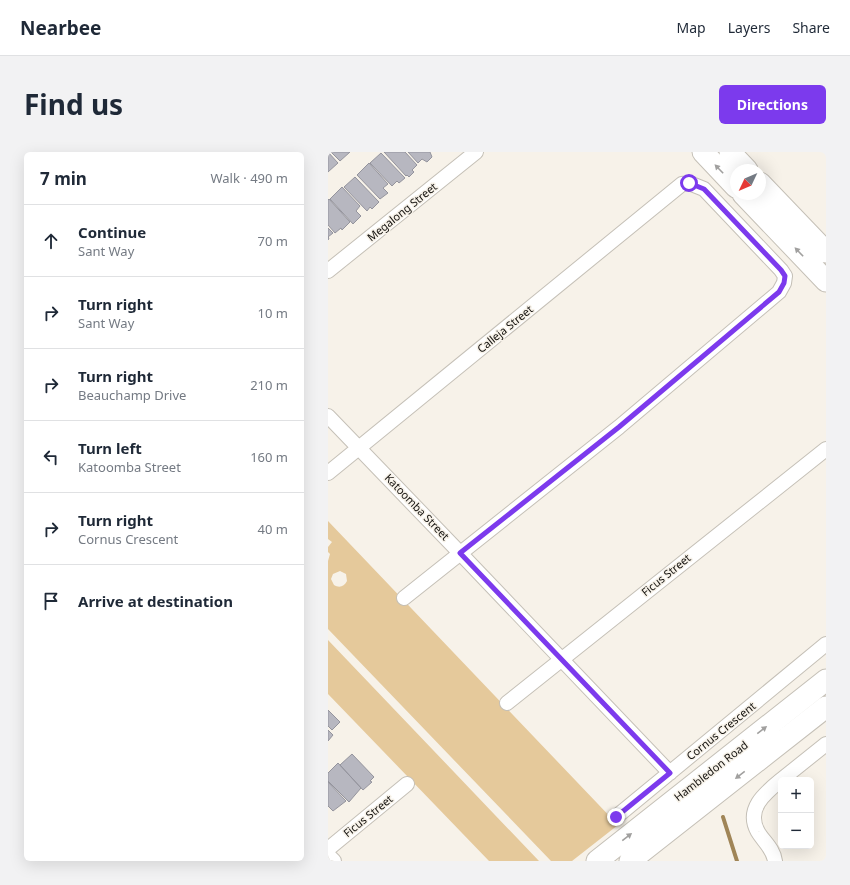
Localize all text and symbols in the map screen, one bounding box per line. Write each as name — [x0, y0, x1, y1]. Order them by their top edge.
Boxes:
text: Nearbee — [20, 15, 101, 41]
text: Map — [677, 18, 706, 37]
text: Layers — [728, 18, 770, 37]
text: Share — [792, 18, 830, 37]
text: Find us — [24, 85, 123, 123]
button: Directions — [719, 85, 826, 124]
one-way arrow — [715, 164, 724, 174]
north arrow — [730, 164, 766, 200]
text: 7 min — [40, 167, 87, 190]
text: Walk · 490 m — [210, 169, 288, 187]
route start — [680, 174, 698, 192]
street label: Megalong Street — [364, 179, 440, 244]
text: Continue — [78, 222, 146, 242]
icon: ahead — [40, 230, 62, 252]
text: 70 m — [258, 232, 288, 250]
text: Sant Way — [78, 242, 134, 260]
one-way arrow — [794, 247, 804, 257]
text: Turn right — [78, 294, 153, 314]
icon: right — [40, 302, 62, 324]
street label: Calleja Street — [474, 302, 536, 356]
text: 10 m — [258, 304, 288, 322]
text: Sant Way — [78, 314, 134, 332]
text: Turn right — [78, 366, 153, 386]
icon: right — [40, 374, 62, 396]
text: 210 m — [250, 376, 288, 394]
text: Beauchamp Drive — [78, 386, 186, 404]
text: Turn left — [78, 438, 142, 458]
icon: left — [40, 446, 62, 468]
text: 160 m — [250, 448, 288, 466]
text: Katoomba Street — [78, 458, 181, 476]
street label: Katoomba Street — [382, 470, 453, 543]
text: Turn right — [78, 510, 153, 530]
icon: right — [40, 518, 62, 540]
text: 40 m — [258, 520, 288, 538]
text: Cornus Crescent — [78, 530, 178, 548]
street label: Ficus Street — [638, 550, 694, 599]
icon: arrive — [40, 590, 62, 612]
text: Arrive at destination — [78, 591, 233, 611]
street label: Cornus Crescent — [683, 698, 758, 763]
one-way arrow — [757, 726, 768, 735]
street label: Hambledon Road — [671, 737, 751, 804]
one-way arrow — [735, 770, 746, 779]
map controls — [778, 777, 814, 849]
button: + — [778, 777, 814, 813]
street label: Ficus Street — [340, 791, 396, 840]
route end — [607, 808, 625, 826]
button: − — [778, 813, 814, 849]
one-way arrow — [622, 833, 633, 841]

